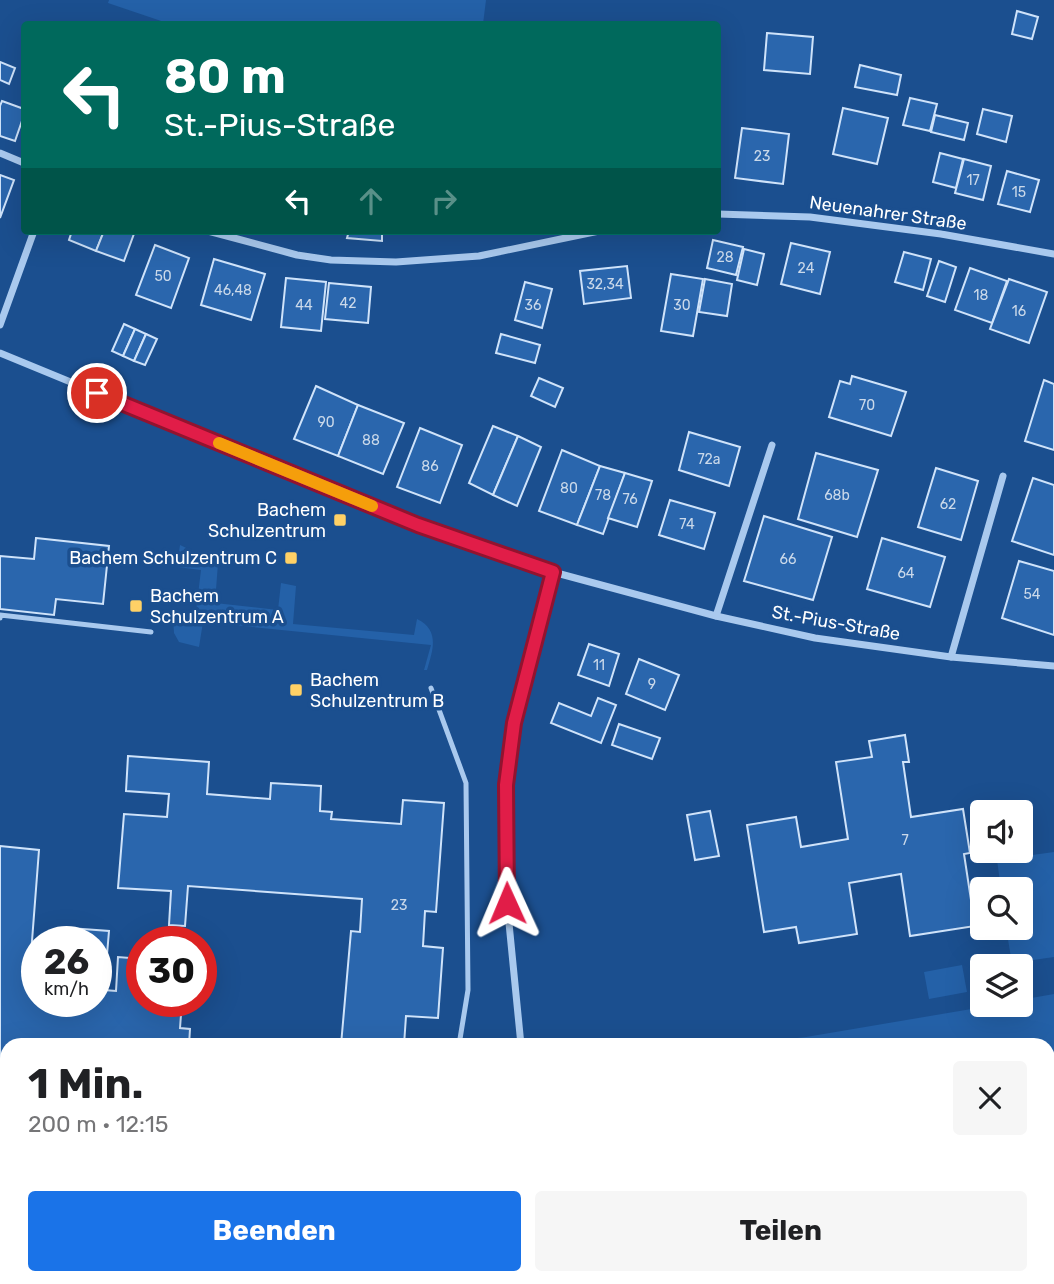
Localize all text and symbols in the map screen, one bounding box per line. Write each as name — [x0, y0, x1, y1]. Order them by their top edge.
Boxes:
text: 80 m — [164, 47, 286, 105]
icon: left — [49, 49, 140, 140]
text: St.-Pius-Straße — [164, 106, 395, 144]
house number: 23 — [754, 148, 770, 165]
house number: 17 — [966, 172, 980, 189]
icon: left — [279, 182, 317, 220]
icon: ahead — [352, 182, 390, 220]
icon: right — [425, 182, 463, 220]
house number: 15 — [1012, 184, 1026, 201]
street label: Neuenahrer Straße — [808, 191, 968, 235]
house number: 28 — [716, 249, 734, 266]
house number: 24 — [798, 260, 815, 277]
house number: 50 — [154, 268, 172, 285]
house number: 32,34 — [586, 276, 624, 293]
house number: 46,48 — [214, 282, 252, 299]
house number: 18 — [974, 287, 989, 304]
house number: 42 — [340, 295, 356, 312]
house number: 44 — [295, 297, 313, 314]
house number: 36 — [525, 297, 541, 314]
house number: 30 — [673, 297, 691, 314]
house number: 16 — [1012, 303, 1026, 320]
pin — [67, 363, 127, 423]
icon: arrive — [78, 374, 116, 412]
house number: 70 — [859, 397, 875, 414]
house number: 90 — [317, 414, 335, 431]
house number: 88 — [362, 432, 380, 449]
house number: 72a — [697, 451, 721, 468]
house number: 86 — [421, 458, 439, 475]
house number: 80 — [560, 480, 578, 497]
house number: 78 — [595, 487, 611, 504]
house number: 68b — [824, 487, 850, 504]
house number: 76 — [622, 491, 638, 508]
house number: 62 — [940, 496, 956, 513]
place label: Bachem Schulzentrum — [208, 499, 326, 542]
marker: Bachem Schulzentrum — [332, 512, 348, 528]
house number: 74 — [679, 516, 695, 533]
place label: Bachem Schulzentrum C — [69, 547, 277, 569]
marker: Bachem Schulzentrum C — [283, 550, 299, 566]
house number: 66 — [780, 551, 796, 568]
house number: 64 — [897, 565, 915, 582]
place label: Bachem Schulzentrum A — [150, 585, 284, 628]
house number: 54 — [1023, 586, 1041, 603]
marker: Bachem Schulzentrum A — [128, 598, 144, 614]
street label: St.-Pius-Straße — [770, 601, 902, 645]
house number: 11 — [593, 657, 605, 674]
place label: Bachem Schulzentrum B — [310, 669, 444, 712]
house number: 9 — [648, 676, 656, 693]
marker: Bachem Schulzentrum B — [288, 682, 304, 698]
map controls — [970, 800, 1033, 1017]
button: sound — [970, 800, 1033, 863]
house number: 7 — [901, 832, 909, 849]
position arrow — [470, 866, 544, 940]
button: search — [970, 877, 1033, 940]
house number: 23 — [391, 897, 407, 914]
speed limit sign: 30 — [126, 926, 217, 1017]
text: 26 — [44, 941, 89, 983]
button: layers — [970, 954, 1033, 1017]
text: km/h — [44, 978, 89, 1000]
text: 1 Min. — [28, 1059, 144, 1109]
button: close — [953, 1061, 1027, 1135]
text: 200 m · 12:15 — [28, 1110, 168, 1138]
button: Beenden — [28, 1191, 521, 1271]
button: Teilen — [535, 1191, 1027, 1271]

